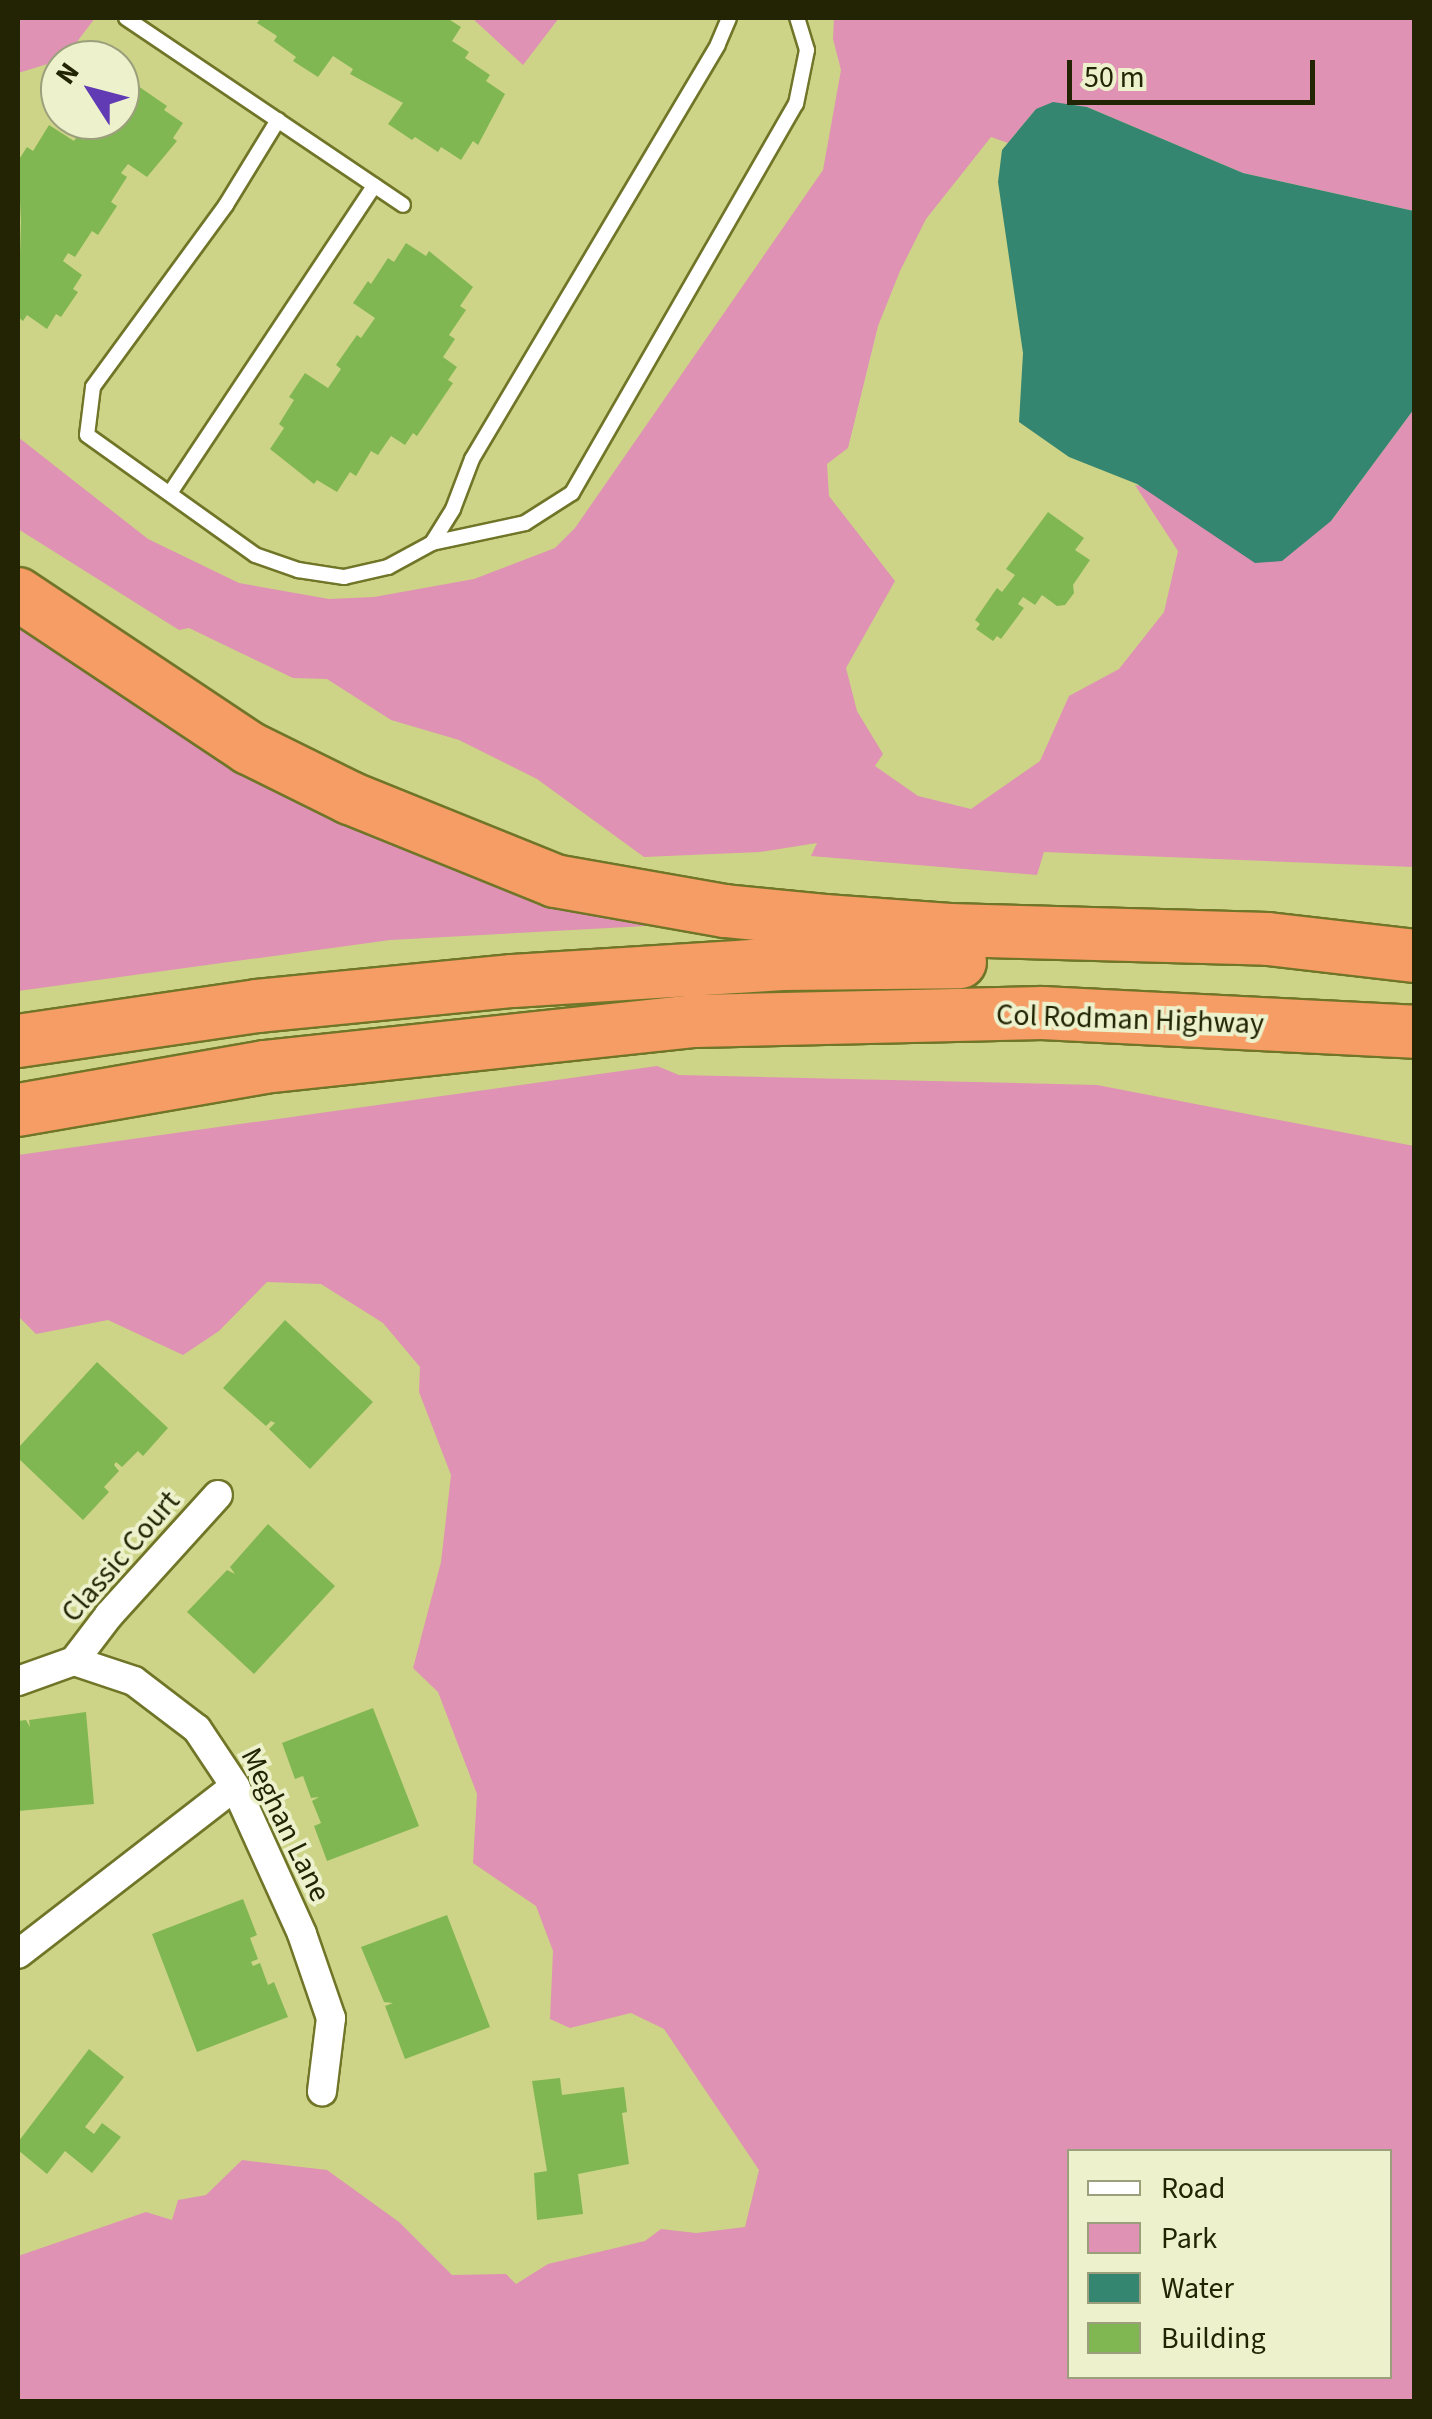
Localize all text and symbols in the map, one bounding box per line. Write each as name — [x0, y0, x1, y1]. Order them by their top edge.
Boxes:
north arrow — [40, 40, 140, 140]
scale bar — [1072, 40, 1320, 102]
text: N — [46, 54, 89, 93]
text: 50 m — [1084, 56, 1145, 99]
street label: Col Rodman Highway — [996, 997, 1264, 1043]
street label: Classic Court — [54, 1484, 188, 1630]
street label: Meghan Lane — [232, 1742, 338, 1908]
legend — [1067, 2149, 1392, 2379]
text: Road — [1161, 2167, 1225, 2210]
text: Park — [1161, 2217, 1217, 2260]
text: Water — [1161, 2267, 1234, 2310]
text: Building — [1161, 2317, 1266, 2360]

